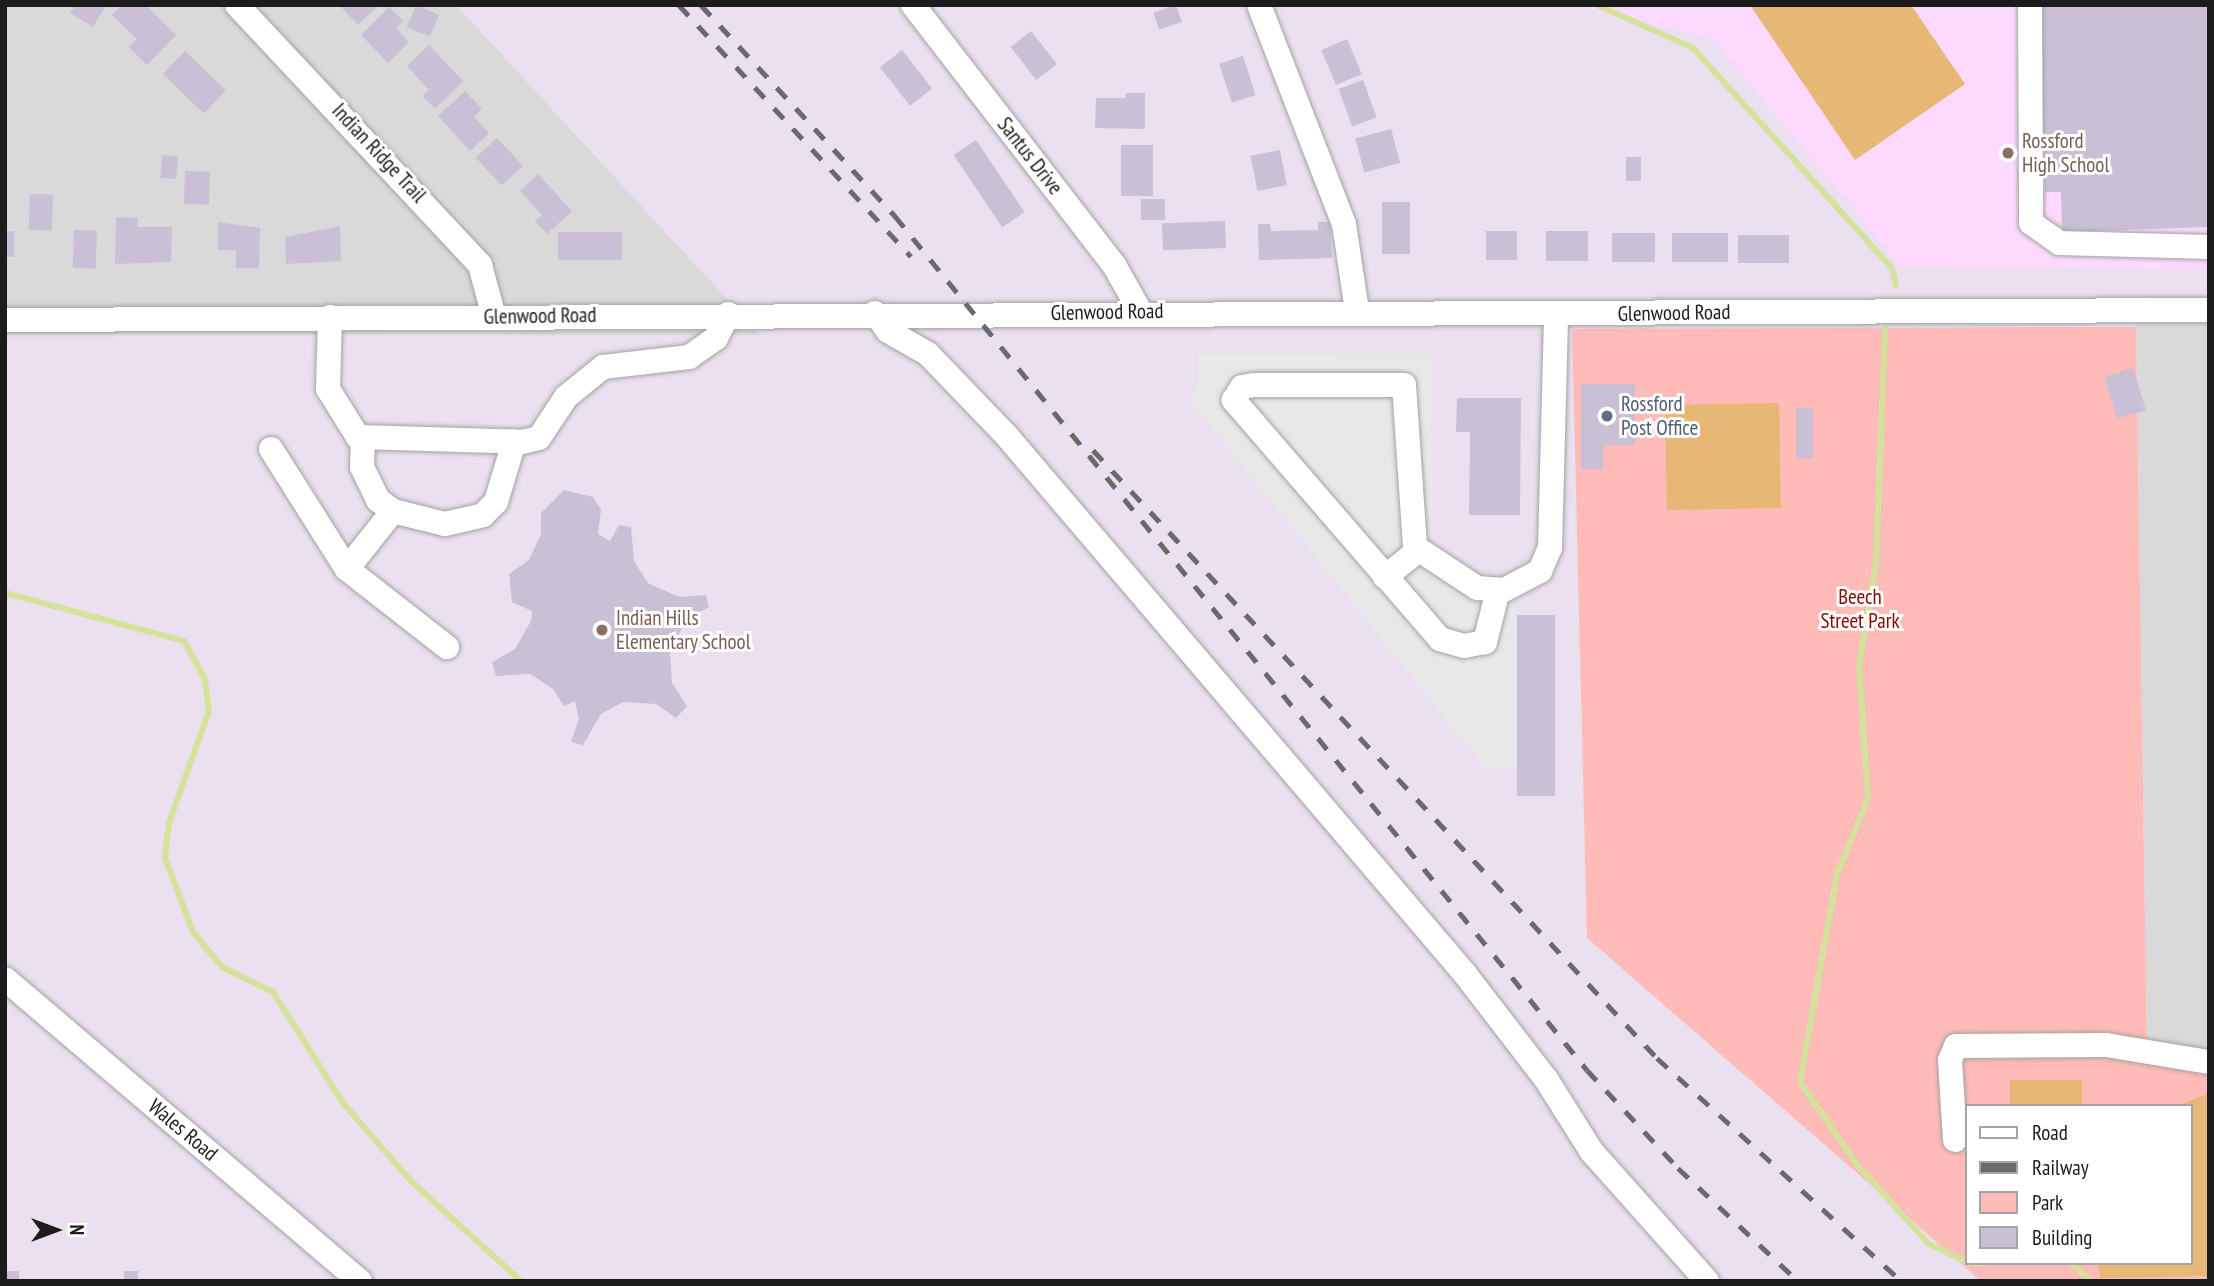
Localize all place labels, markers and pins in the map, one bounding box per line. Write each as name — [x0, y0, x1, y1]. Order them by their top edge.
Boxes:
place label: Rossford High School — [2022, 128, 2109, 178]
marker: Rossford High School — [2000, 145, 2016, 161]
place label: Rossford Post Office — [1621, 391, 1698, 441]
marker: Rossford Post Office — [1599, 408, 1615, 424]
place label: Indian Hills Elementary School — [616, 605, 751, 655]
marker: Indian Hills Elementary School — [594, 622, 610, 638]

